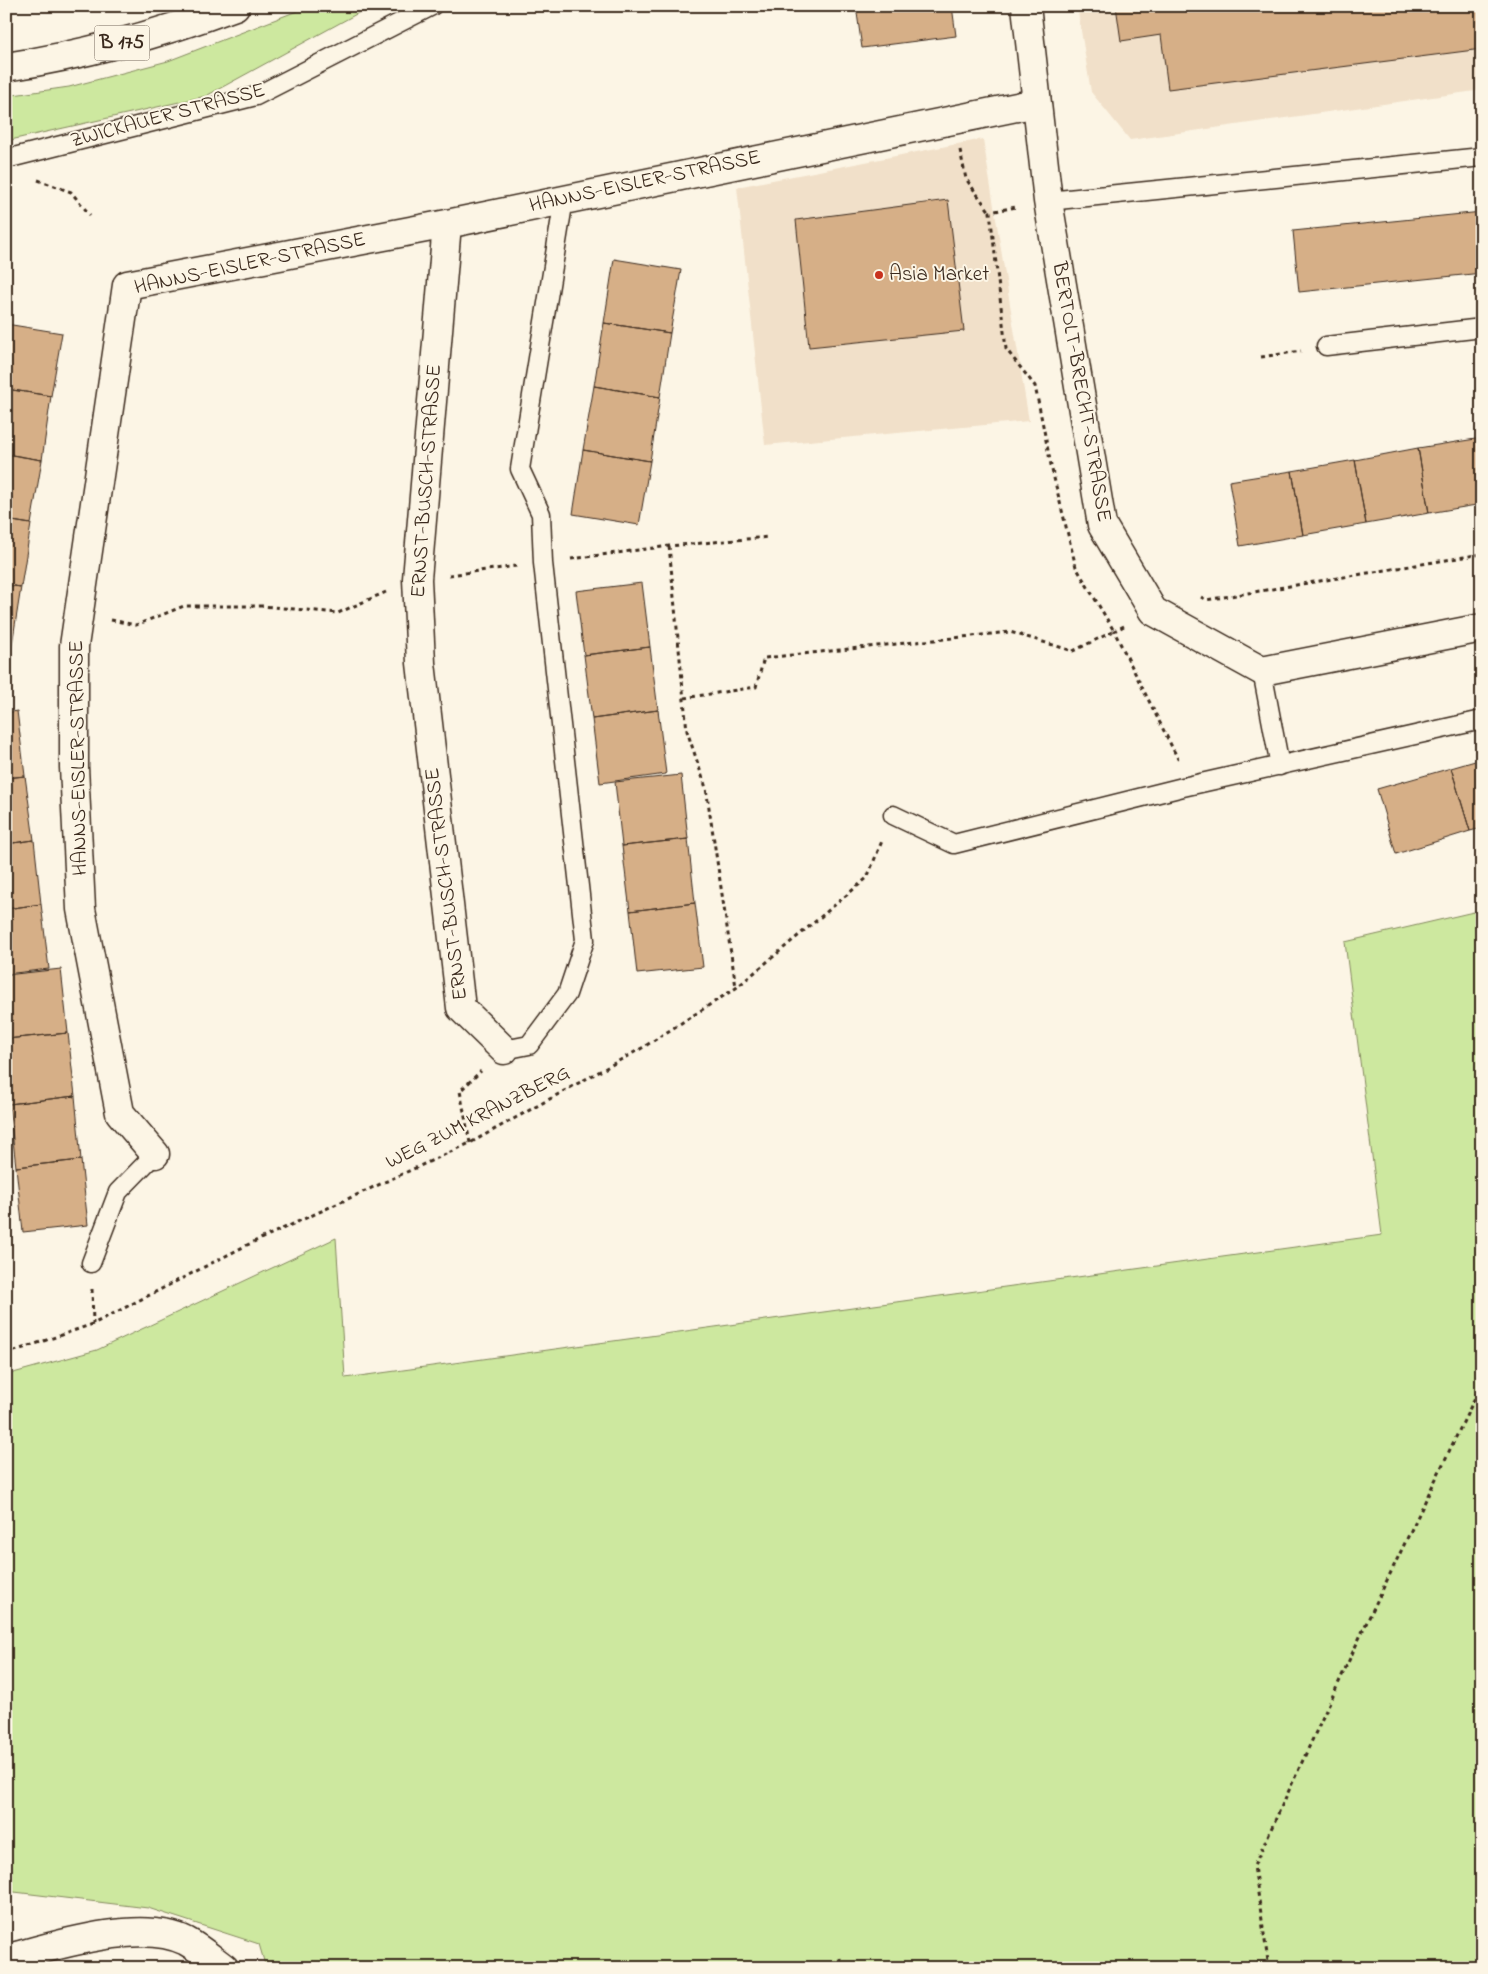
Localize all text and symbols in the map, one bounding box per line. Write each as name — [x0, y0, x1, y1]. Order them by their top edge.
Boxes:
road number: B 175 — [94, 26, 150, 60]
street label: ZWICKAUER STRASSE — [67, 76, 269, 156]
street label: HANNS-EISLER-STRASSE — [527, 143, 763, 221]
street label: HANNS-EISLER-STRASSE — [132, 225, 368, 303]
street label: BERTOLT-BRECHT-STRASSE — [1043, 258, 1119, 525]
place label: Asia Market — [889, 260, 989, 290]
marker: Asia Market — [873, 269, 885, 281]
street label: ERNST-BUSCH-STRASSE — [404, 363, 450, 599]
street label: HANNS-EISLER-STRASSE — [62, 640, 96, 876]
street label: ERNST-BUSCH-STRASSE — [418, 766, 476, 1002]
street label: WEG ZUM KRANZBERG — [381, 1058, 575, 1178]

